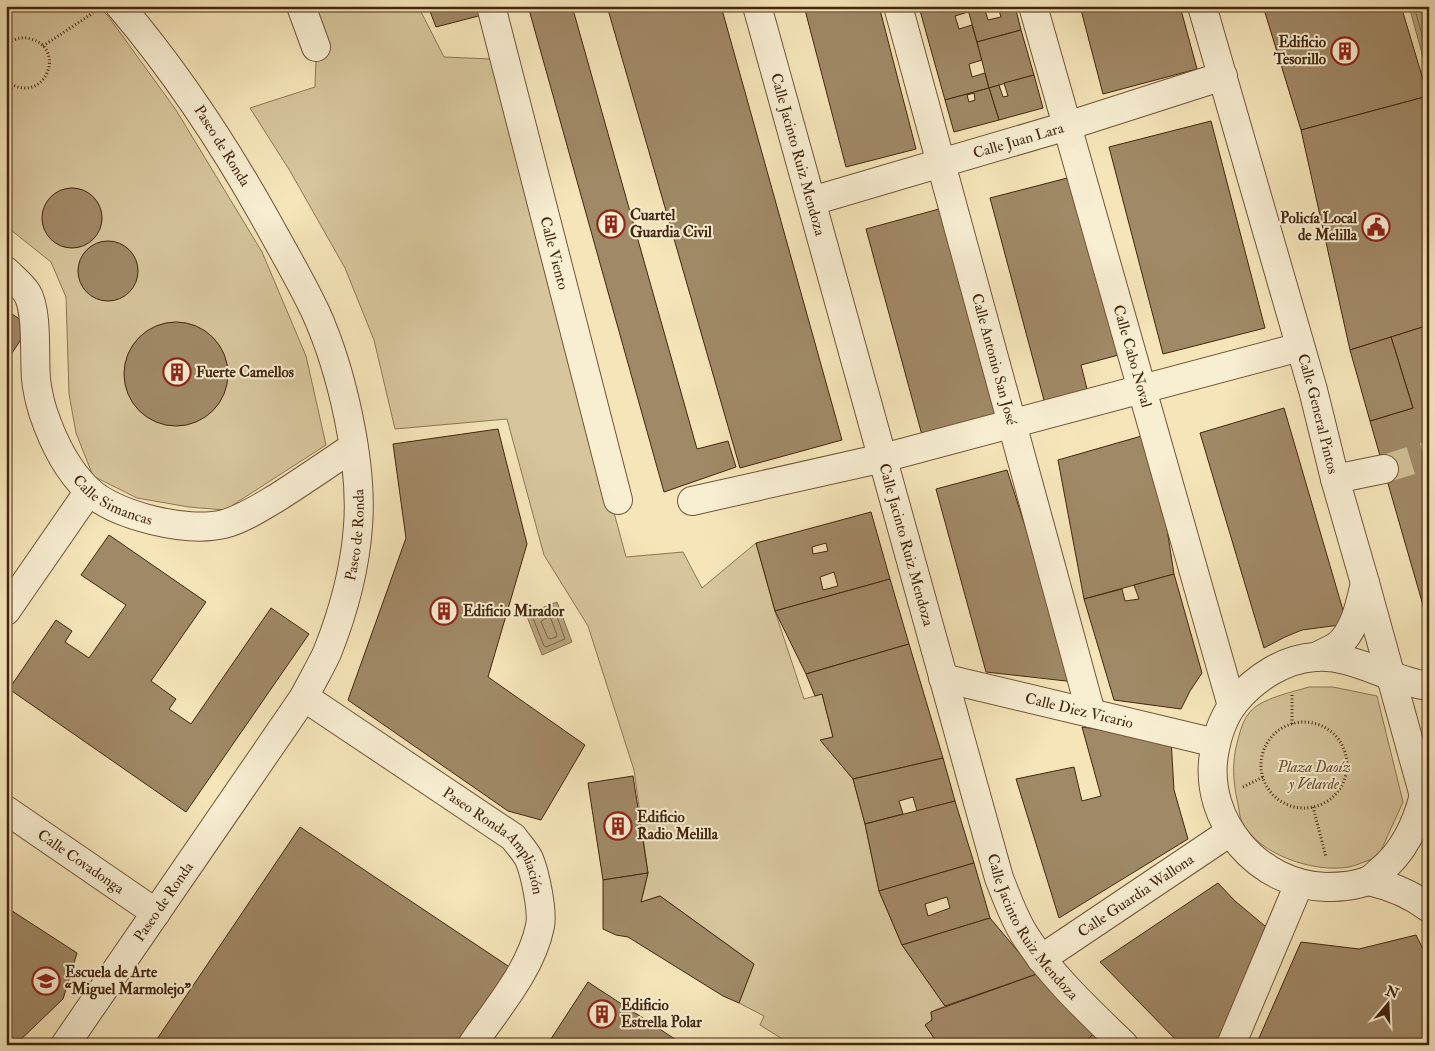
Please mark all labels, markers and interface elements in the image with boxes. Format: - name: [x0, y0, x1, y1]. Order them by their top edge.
- place label: Edificio Tesorillo: [1273, 33, 1327, 69]
- building icon: Edificio Tesorillo: [1330, 36, 1360, 66]
- street label: Calle Jacinto Ruiz Mendoza: [767, 71, 830, 239]
- street label: Paseo de Ronda: [190, 102, 255, 191]
- street label: Calle Juan Lara: [971, 118, 1067, 163]
- place label: Cuartel Guardia Civil: [630, 206, 712, 242]
- building icon: Cuartel Guardia Civil: [596, 209, 626, 239]
- place label: Policía Local de Melilla: [1280, 209, 1358, 245]
- public building icon: Policía Local de Melilla: [1361, 212, 1391, 242]
- street label: Calle Viento: [536, 214, 573, 292]
- street label: Calle Antonio San José: [967, 291, 1022, 428]
- street label: Calle Cabo Noval: [1109, 303, 1156, 410]
- street label: Calle General Pintos: [1293, 351, 1343, 476]
- building icon: Fuerte Camellos: [162, 357, 192, 387]
- place label: Fuerte Camellos: [196, 363, 294, 382]
- street label: Calle Jacinto Ruiz Mendoza: [875, 461, 938, 629]
- street label: Calle Simancas: [69, 471, 154, 529]
- street label: Paseo de Ronda: [341, 488, 368, 583]
- building icon: Edificio Mirador: [429, 596, 459, 626]
- place label: Edificio Mirador: [463, 602, 565, 621]
- street label: Calle Diez Vicario: [1023, 688, 1135, 732]
- park label: Plaza Daoíz y Velarde: [1277, 758, 1351, 794]
- street label: Paseo Ronda Ampliación: [439, 783, 548, 896]
- place label: Edificio Radio Melilla: [637, 808, 719, 844]
- building icon: Edificio Radio Melilla: [603, 811, 633, 841]
- street label: Calle Covadonga: [34, 825, 129, 898]
- street label: Calle Guardia Wallona: [1074, 849, 1198, 941]
- street label: Calle Jacinto Ruiz Mendoza: [983, 851, 1083, 1004]
- street label: Paseo de Ronda: [130, 857, 198, 945]
- place label: Escuela de Arte “Miguel Marmolejo”: [65, 963, 191, 1000]
- school or university icon: Escuela de Arte “Miguel Marmolejo”: [31, 966, 61, 996]
- north arrow: [1362, 978, 1412, 1028]
- text: N: [1382, 982, 1401, 1002]
- place label: Edificio Estrella Polar: [621, 996, 702, 1032]
- building icon: Edificio Estrella Polar: [587, 999, 617, 1029]

